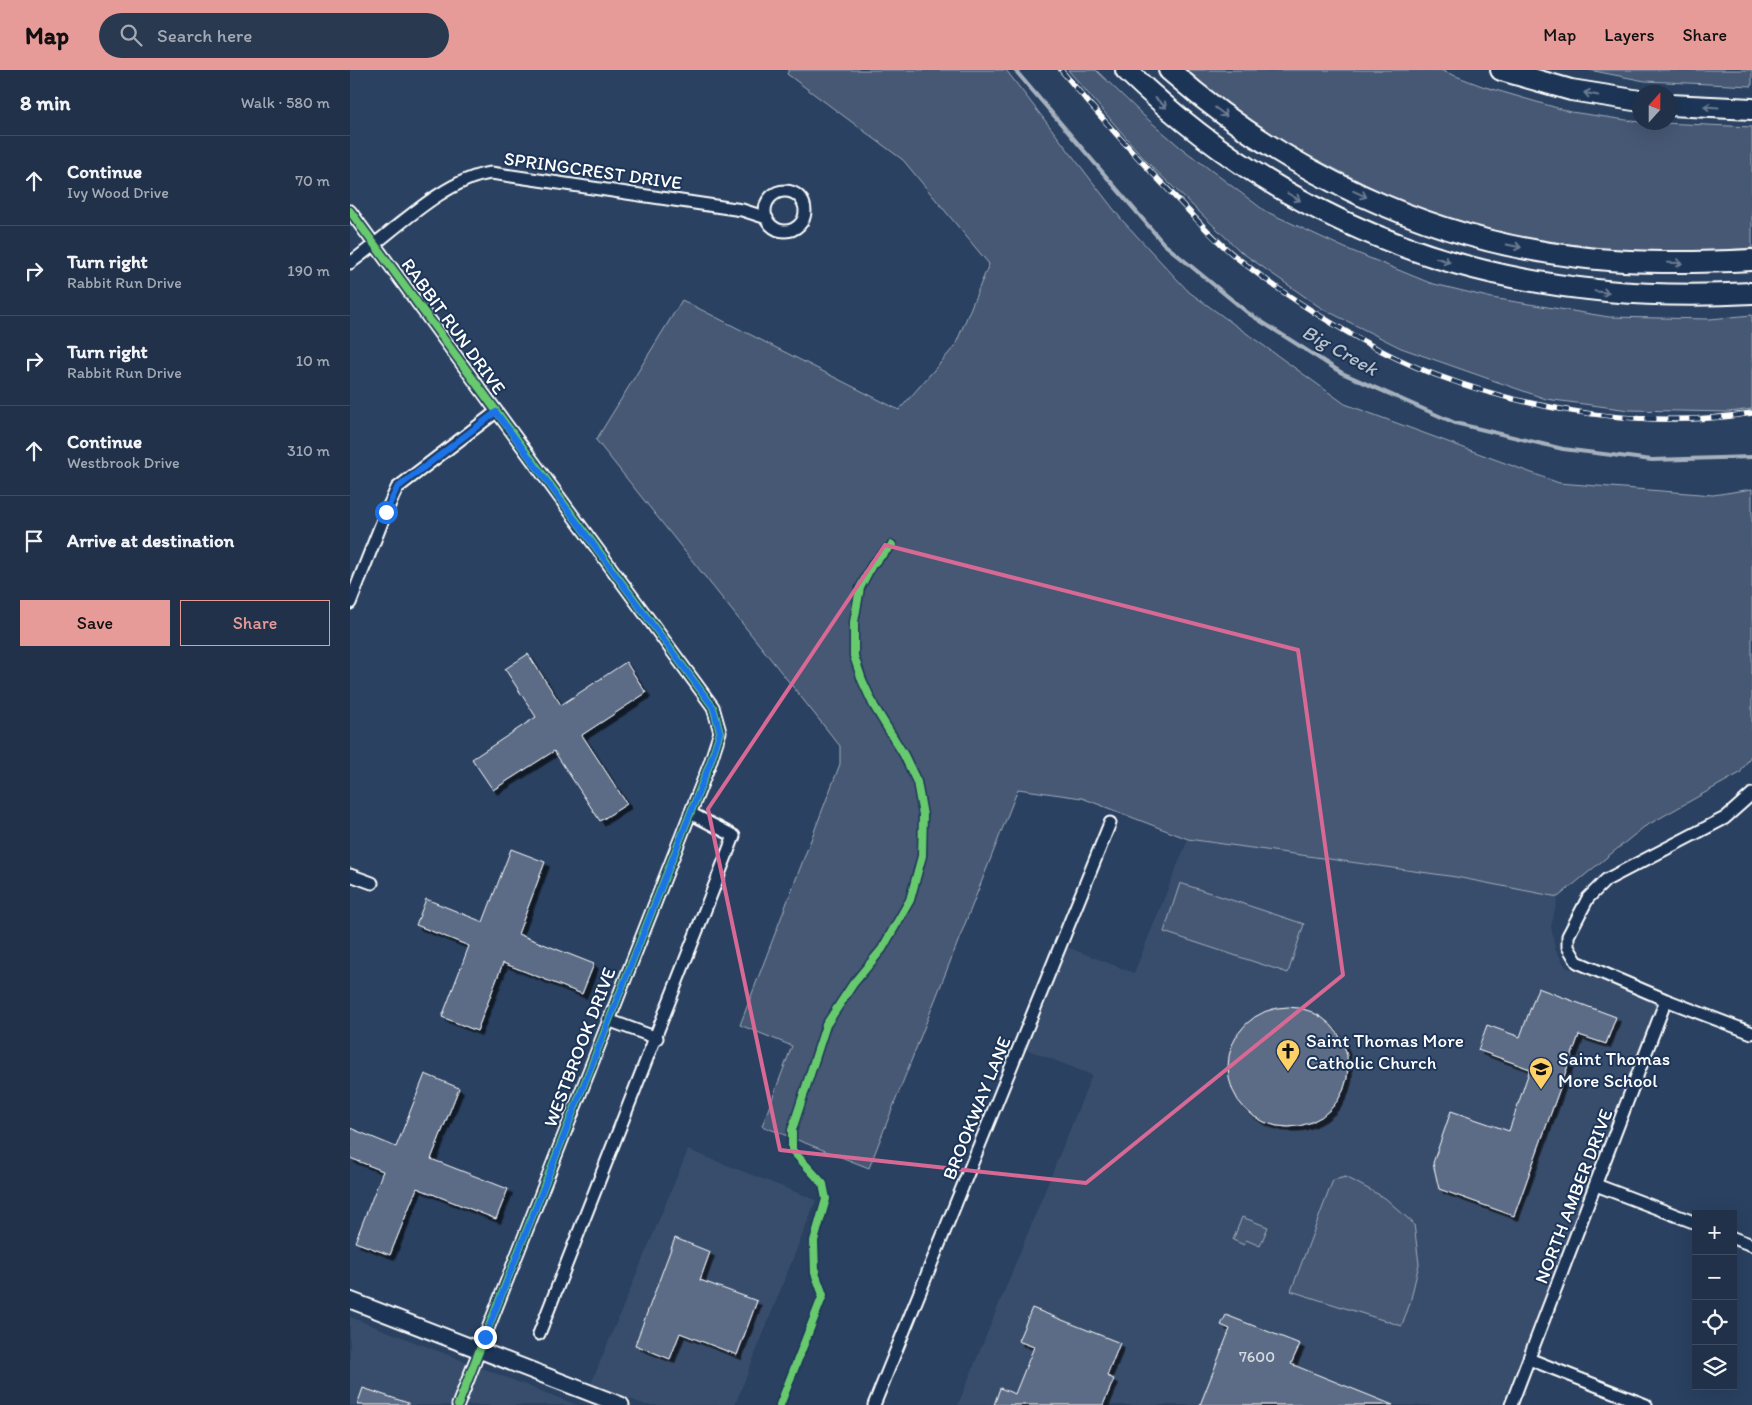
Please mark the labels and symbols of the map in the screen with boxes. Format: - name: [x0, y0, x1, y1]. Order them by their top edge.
- north arrow: [1632, 85, 1677, 130]
- one-way arrow: [1584, 88, 1600, 98]
- one-way arrow: [1155, 97, 1168, 109]
- one-way arrow: [1703, 103, 1719, 112]
- one-way arrow: [1214, 106, 1227, 117]
- street label: SPRINGCREST DRIVE: [503, 147, 683, 194]
- one-way arrow: [1352, 190, 1367, 199]
- one-way arrow: [1286, 192, 1301, 202]
- one-way arrow: [1505, 242, 1521, 251]
- street label: RABBIT RUN DRIVE: [396, 254, 511, 399]
- one-way arrow: [1435, 256, 1451, 265]
- one-way arrow: [1666, 258, 1683, 268]
- one-way arrow: [1594, 287, 1610, 297]
- water label: Big Creek: [1298, 319, 1383, 381]
- route start: [375, 501, 398, 524]
- street label: WESTBROOK DRIVE: [538, 964, 621, 1130]
- place label: Saint Thomas More Catholic Church: [1306, 1029, 1464, 1074]
- street label: BROOKWAY LANE: [937, 1033, 1016, 1183]
- church icon: Saint Thomas More Catholic Church: [1275, 1038, 1301, 1072]
- place label: Saint Thomas More School: [1558, 1047, 1670, 1092]
- school or university icon: Saint Thomas More School: [1528, 1056, 1554, 1090]
- street label: NORTH AMBER DRIVE: [1530, 1105, 1618, 1287]
- route end: [474, 1326, 497, 1349]
- house number: 7600: [1239, 1347, 1275, 1366]

